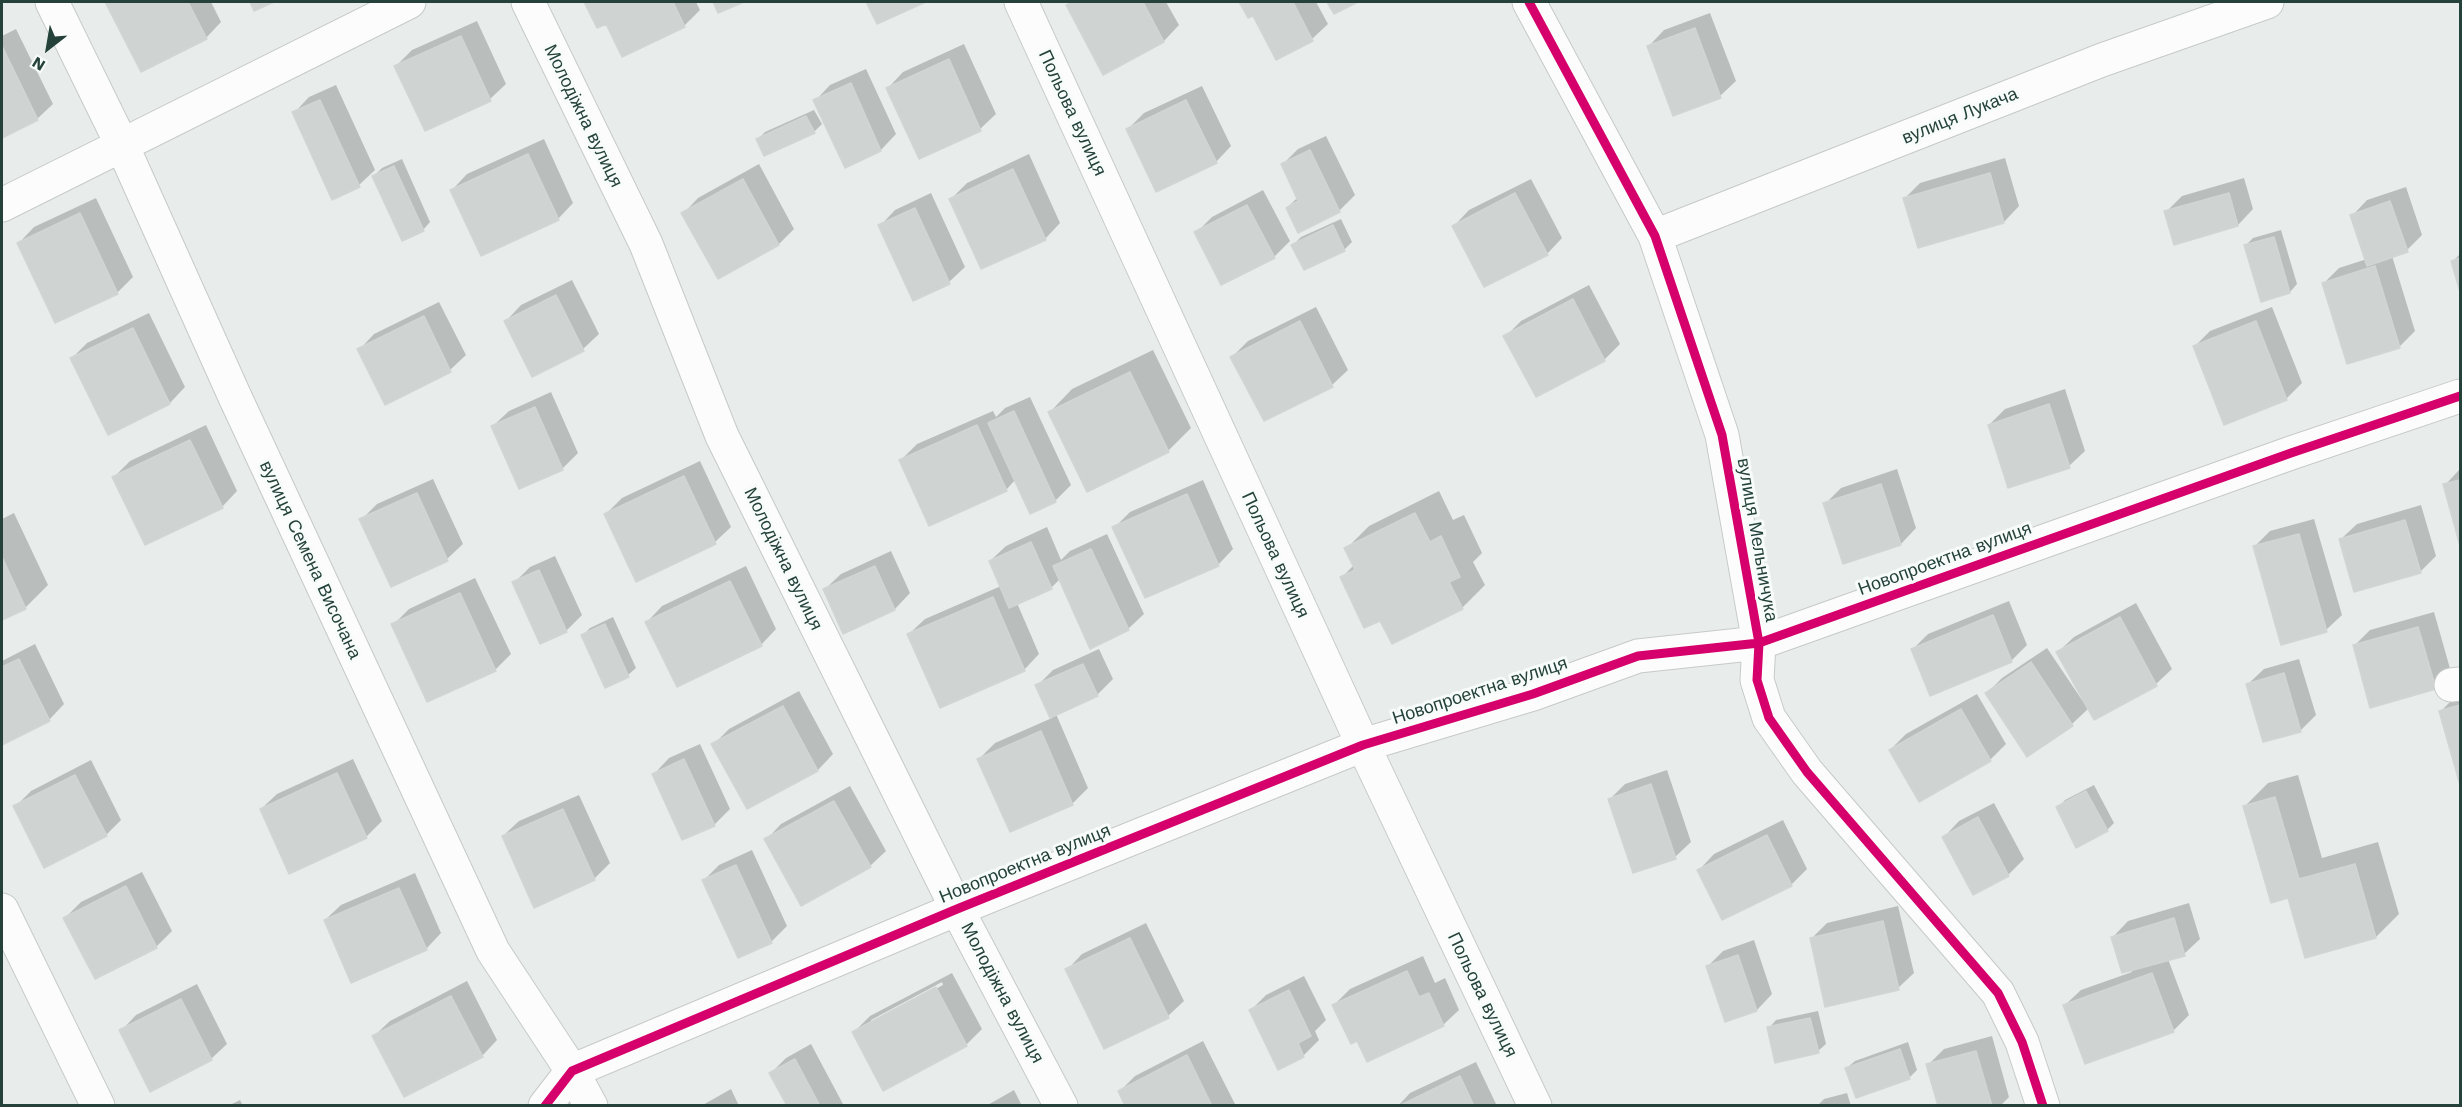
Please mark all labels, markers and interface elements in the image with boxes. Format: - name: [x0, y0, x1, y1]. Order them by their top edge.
- north arrow: [18, 18, 78, 78]
- street label: Молодіжна вулиця: [539, 41, 627, 191]
- street label: Польова вулиця: [1033, 47, 1111, 179]
- text: N: [29, 53, 48, 75]
- street label: вулиця Лукача: [1899, 83, 2021, 149]
- street label: вулиця Семена Височана: [255, 457, 365, 663]
- street label: вулиця Мельничука: [1732, 457, 1782, 623]
- street label: Молодіжна вулиця: [739, 484, 827, 634]
- street label: Польова вулиця: [1236, 489, 1314, 621]
- street label: Новопроектна вулиця: [1855, 518, 2035, 600]
- street label: Новопроектна вулиця: [1390, 652, 1570, 730]
- street label: Новопроектна вулиця: [936, 820, 1114, 908]
- street label: Молодіжна вулиця: [956, 919, 1048, 1067]
- street label: Польова вулиця: [1442, 929, 1522, 1061]

